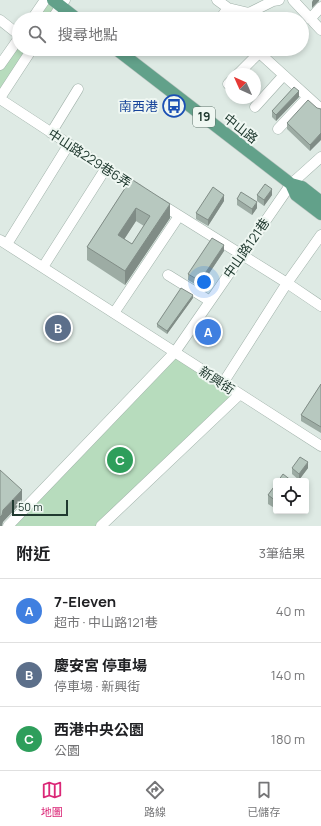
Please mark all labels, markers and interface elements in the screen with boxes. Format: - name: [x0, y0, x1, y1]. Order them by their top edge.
- search box: [12, 12, 309, 56]
- icon: search: [26, 23, 48, 45]
- text: 搜尋地點: [58, 24, 118, 45]
- north arrow: [225, 68, 261, 104]
- bus stop icon: 南西港: [161, 93, 187, 119]
- place label: 南西港: [119, 97, 158, 115]
- road number: 19: [193, 107, 215, 127]
- street label: 中山路: [220, 109, 262, 147]
- street label: 中山路229巷6弄: [45, 124, 135, 192]
- street label: 中山路121巷: [219, 214, 273, 282]
- your location: [194, 272, 214, 292]
- pin: B: [45, 313, 71, 343]
- pin: A: [195, 317, 221, 347]
- street label: 新興街: [196, 362, 238, 398]
- pin: C: [107, 445, 133, 475]
- map controls: [273, 478, 309, 514]
- button: locate: [273, 478, 309, 514]
- scale bar: [12, 498, 68, 517]
- text: 50 m: [18, 499, 43, 514]
- text: 附近: [16, 542, 50, 565]
- text: 3筆結果: [259, 544, 305, 562]
- text: 7-Eleven: [54, 591, 116, 612]
- text: A: [25, 602, 33, 620]
- text: 40 m: [276, 602, 305, 620]
- text: 超市 · 中山路121巷: [54, 613, 158, 631]
- text: 慶安宮 停車場: [54, 655, 147, 676]
- text: B: [25, 666, 33, 684]
- text: 140 m: [271, 666, 305, 684]
- text: 停車場 · 新興街: [54, 677, 140, 695]
- text: 西港中央公園: [54, 719, 144, 740]
- text: C: [24, 730, 34, 748]
- text: 180 m: [271, 730, 305, 748]
- text: 公園: [54, 741, 80, 759]
- tab: 地圖: [41, 779, 63, 819]
- tab: 路線: [144, 779, 166, 819]
- tab: 已儲存: [247, 779, 280, 819]

